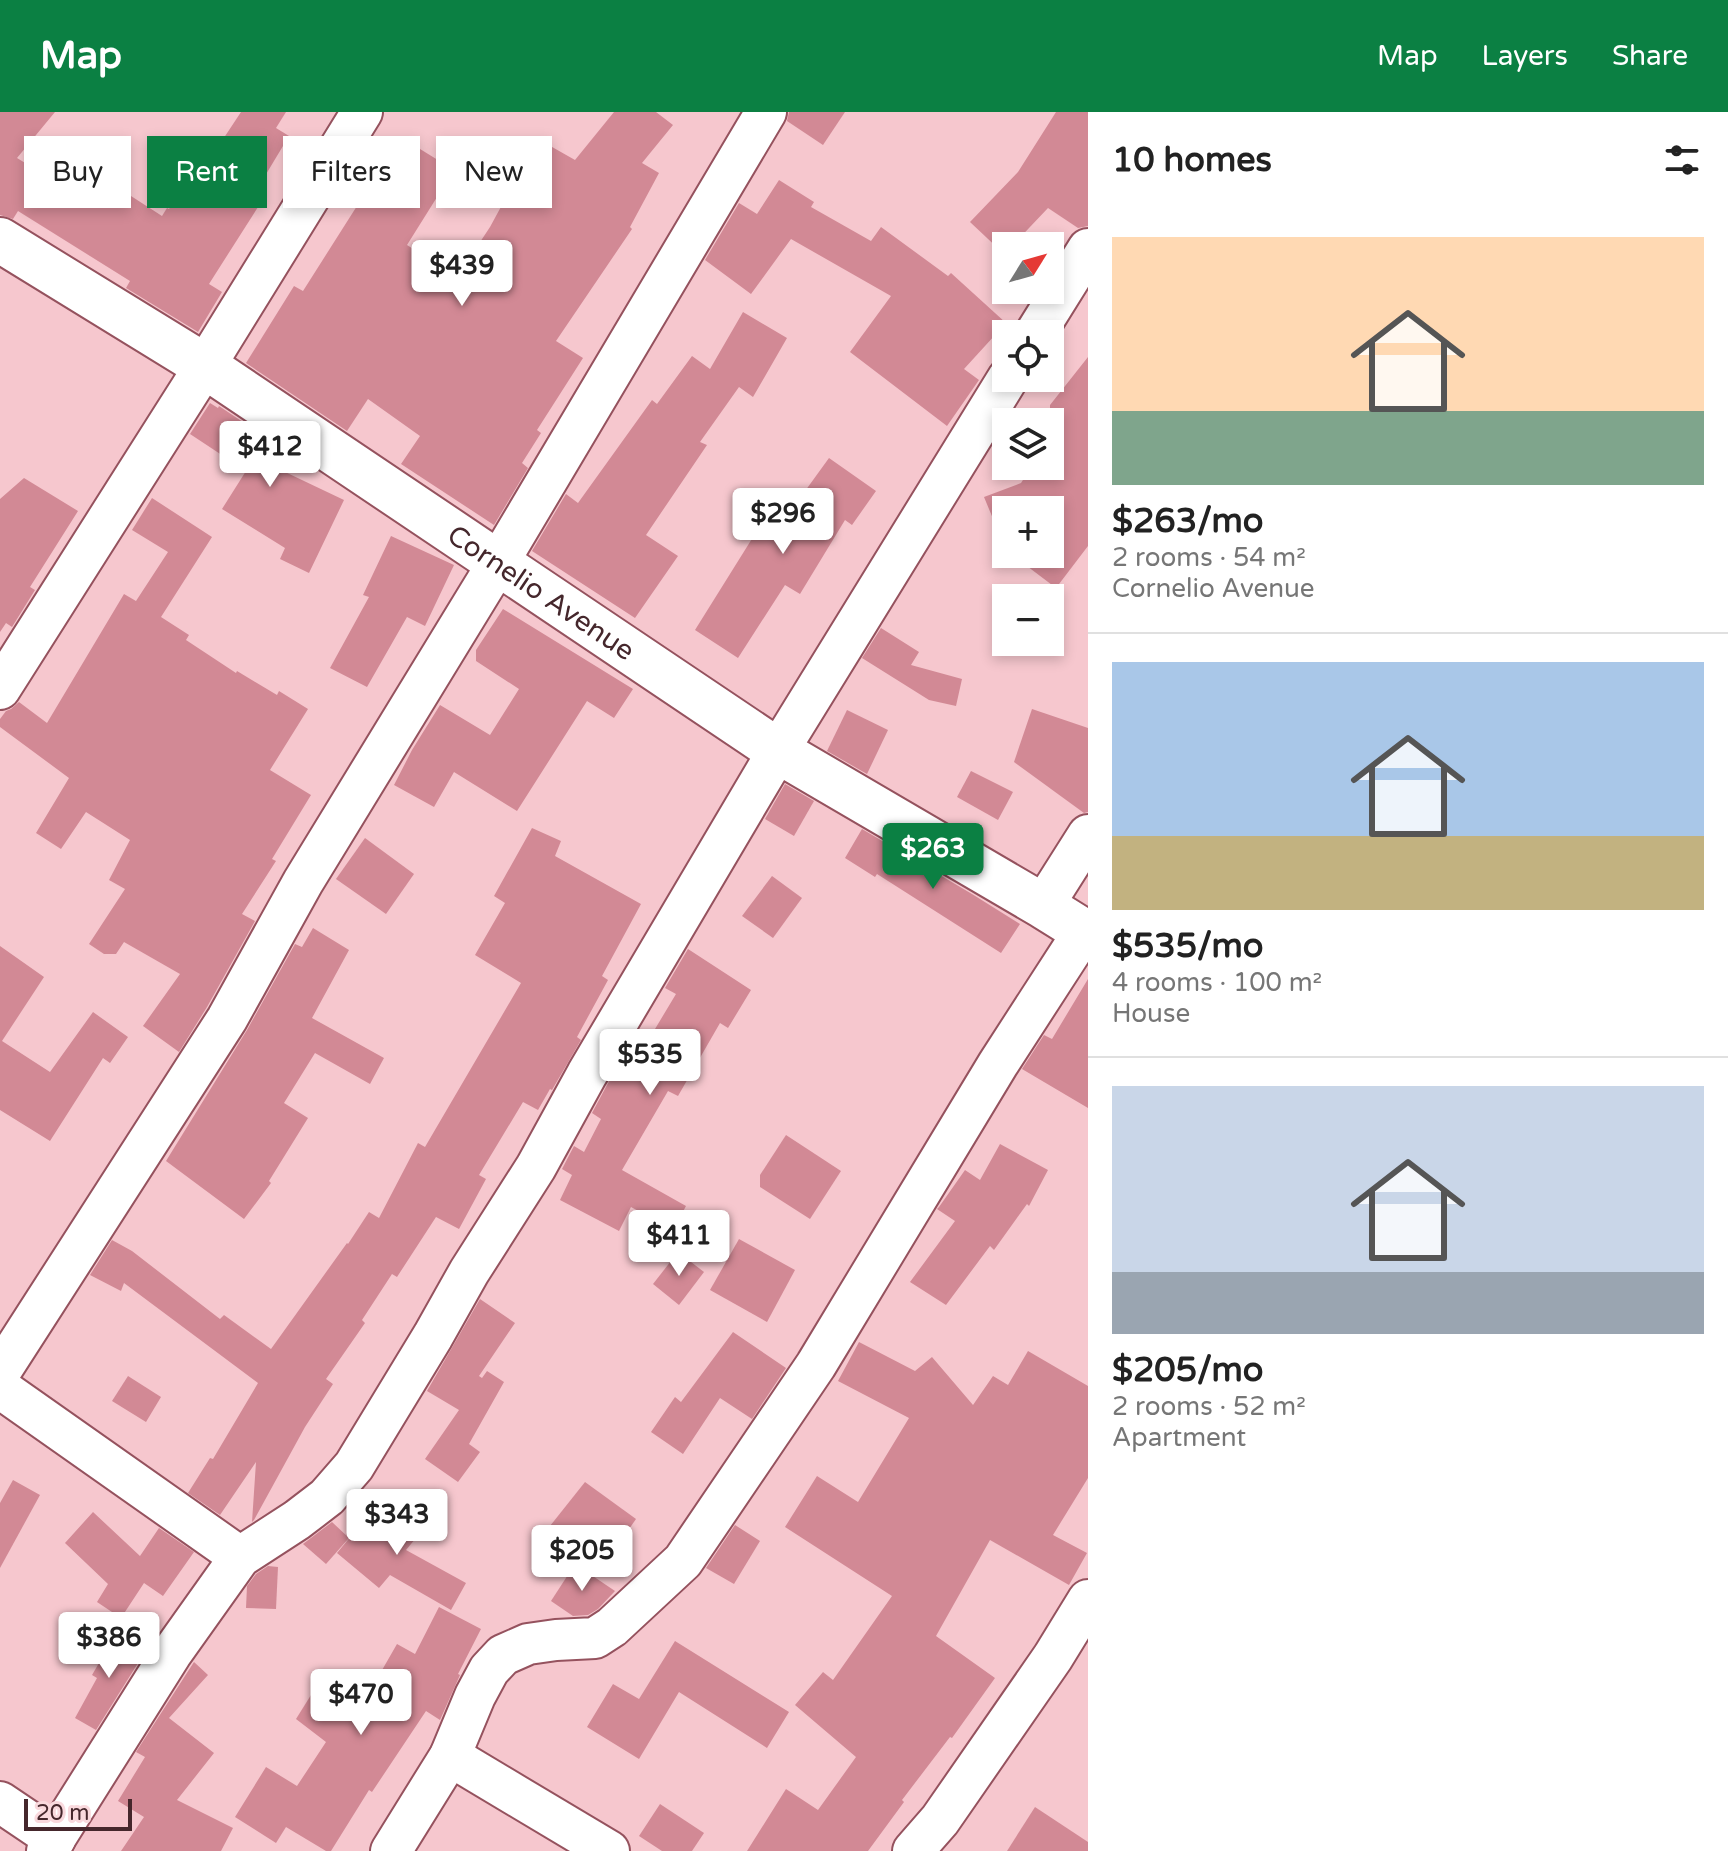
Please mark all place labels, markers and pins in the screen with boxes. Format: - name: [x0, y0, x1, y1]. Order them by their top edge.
- pin: $439: [415, 240, 509, 308]
- pin: $412: [223, 421, 317, 489]
- pin: $296: [736, 488, 830, 556]
- pin: $263: [886, 823, 980, 891]
- pin: $535: [603, 1029, 697, 1097]
- pin: $411: [632, 1210, 726, 1278]
- pin: $343: [350, 1489, 444, 1557]
- pin: $205: [535, 1525, 629, 1593]
- pin: $386: [62, 1612, 156, 1680]
- pin: $470: [314, 1669, 408, 1737]

